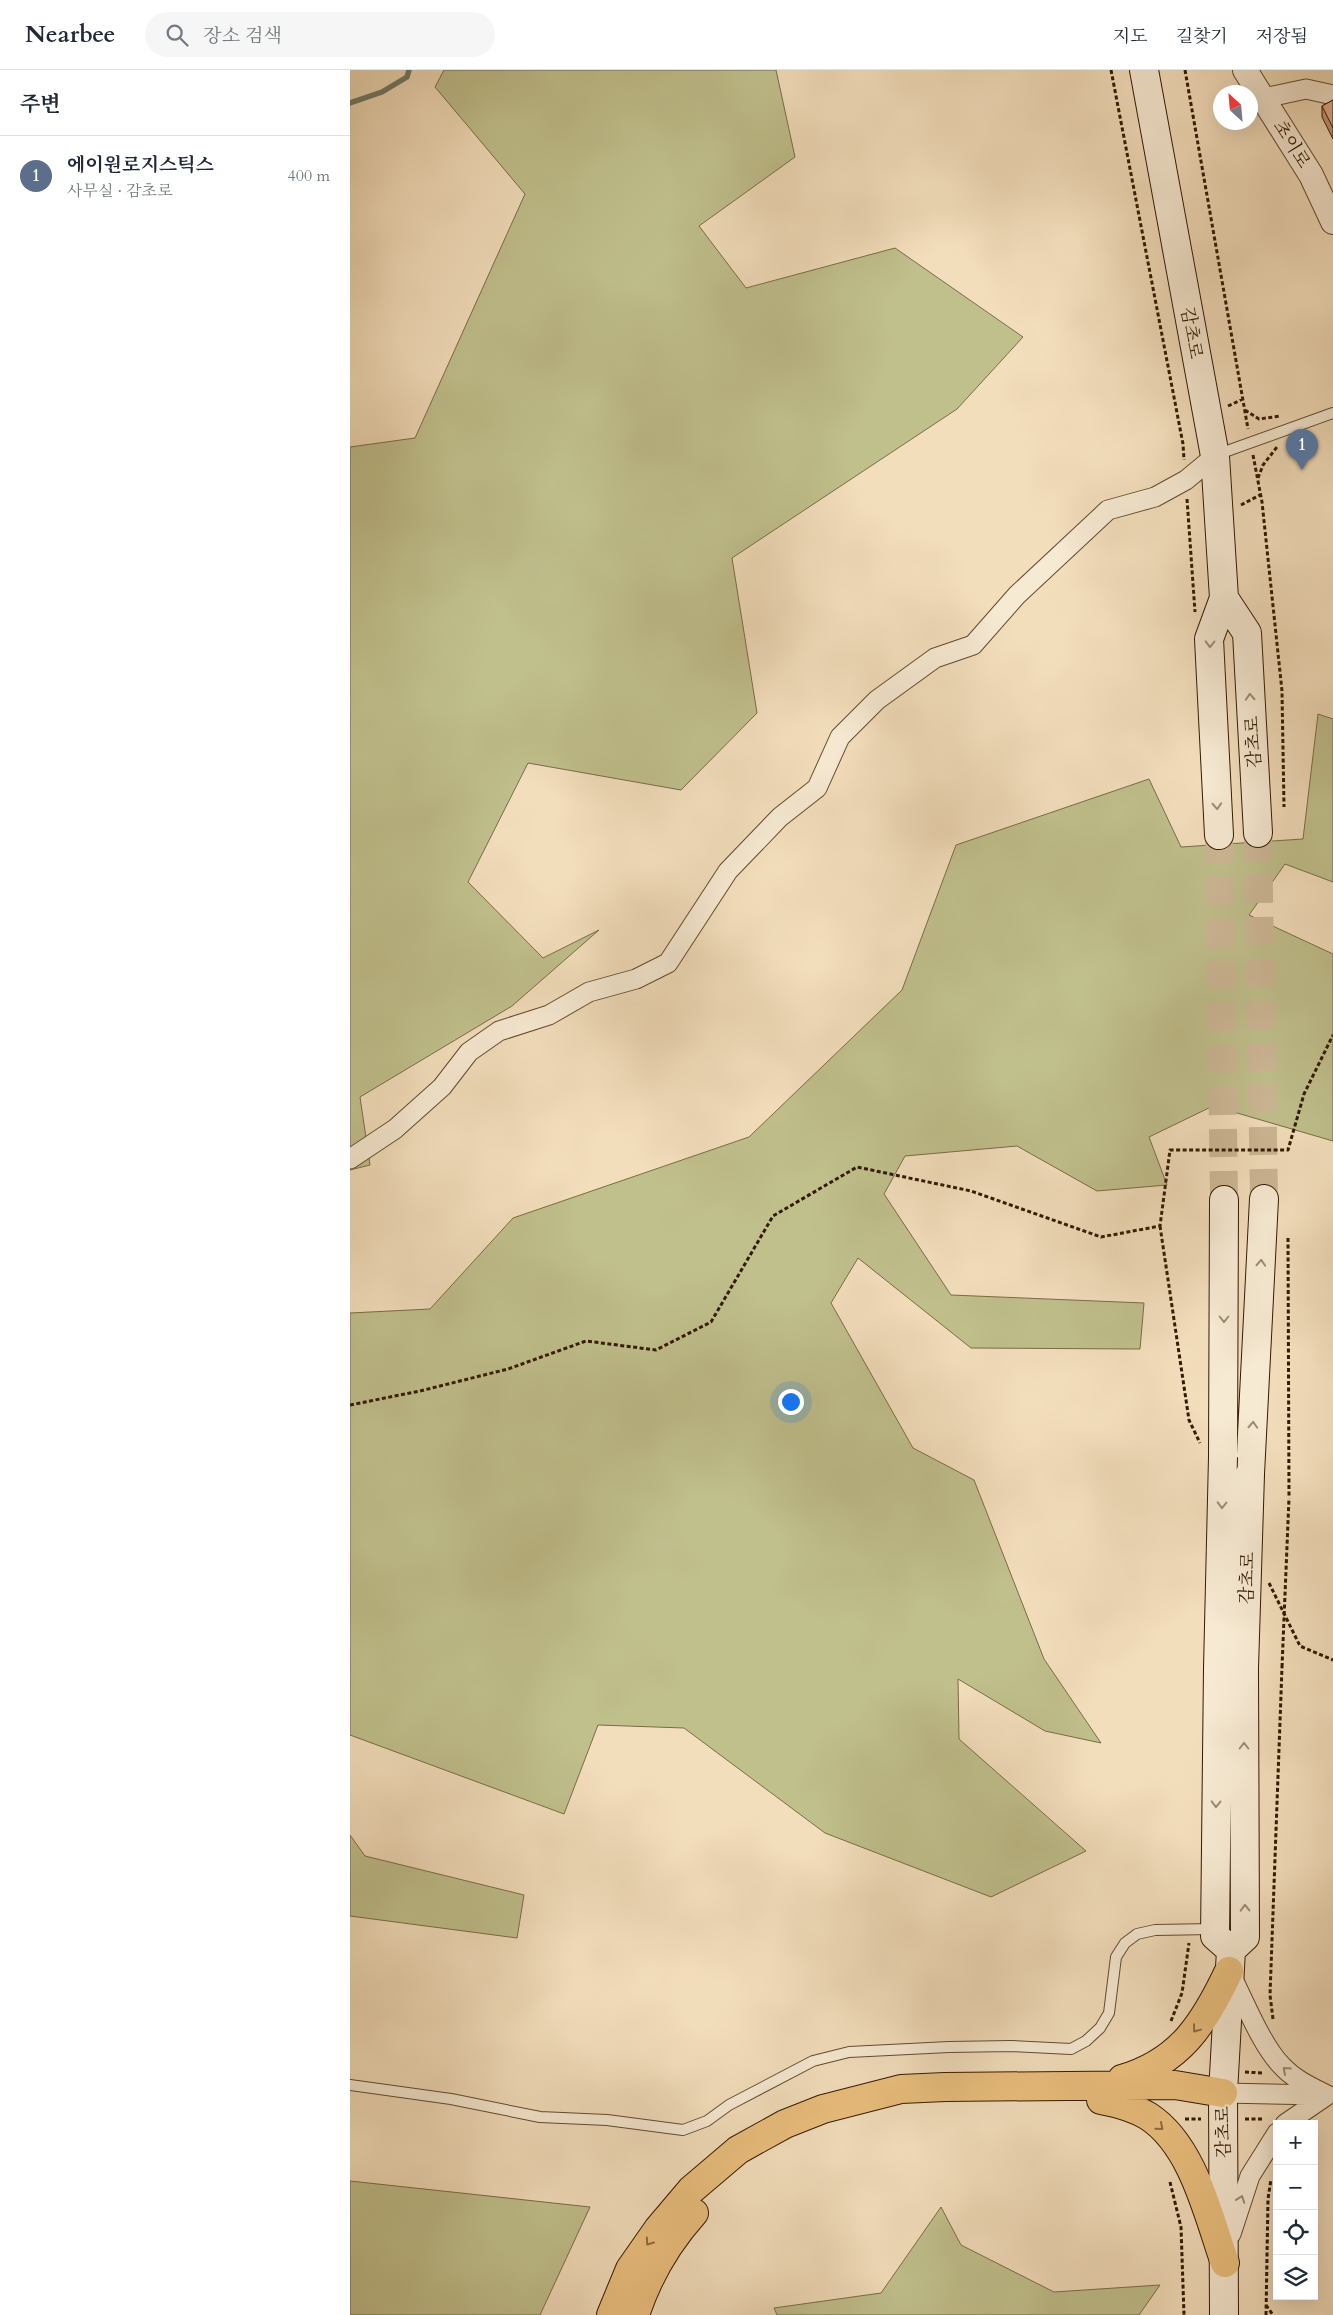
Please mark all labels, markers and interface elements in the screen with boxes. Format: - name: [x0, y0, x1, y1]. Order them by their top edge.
- search box: [145, 12, 495, 57]
- text: Nearbee: [25, 18, 115, 51]
- icon: search: [163, 21, 191, 49]
- text: 장소 검색: [203, 23, 282, 49]
- text: 지도: [1113, 24, 1148, 49]
- text: 길찾기: [1176, 24, 1228, 49]
- text: 저장됨: [1256, 24, 1308, 49]
- north arrow: [1213, 85, 1258, 130]
- text: 주변: [20, 90, 61, 119]
- street label: 초이로: [1267, 116, 1316, 173]
- text: 에이원로지스틱스: [67, 152, 214, 178]
- text: 1: [32, 165, 40, 187]
- text: 400 m: [288, 165, 330, 187]
- text: 사무실 · 감초로: [67, 180, 172, 202]
- street label: 감초로: [1175, 305, 1208, 361]
- pin: 1: [1286, 429, 1318, 470]
- one-way arrow: [1204, 641, 1215, 649]
- one-way arrow: [1245, 693, 1256, 701]
- street label: 감초로: [1240, 715, 1267, 769]
- one-way arrow: [1212, 803, 1223, 811]
- one-way arrow: [1255, 1259, 1266, 1267]
- one-way arrow: [1219, 1316, 1229, 1323]
- your location: [778, 1389, 804, 1415]
- one-way arrow: [1247, 1421, 1258, 1429]
- one-way arrow: [1217, 1502, 1227, 1510]
- street label: 감초로: [1234, 1552, 1261, 1605]
- one-way arrow: [1239, 1741, 1249, 1749]
- one-way arrow: [1211, 1801, 1221, 1809]
- one-way arrow: [1240, 1904, 1250, 1912]
- one-way arrow: [1193, 2023, 1202, 2033]
- one-way arrow: [1282, 2067, 1291, 2076]
- street label: 감초로: [1211, 2106, 1236, 2158]
- map controls: [1273, 2120, 1318, 2300]
- button: +: [1273, 2120, 1318, 2165]
- one-way arrow: [1155, 2121, 1164, 2130]
- button: −: [1273, 2165, 1318, 2210]
- one-way arrow: [1235, 2195, 1245, 2203]
- button: locate: [1273, 2210, 1318, 2255]
- one-way arrow: [646, 2236, 655, 2246]
- button: layers: [1273, 2255, 1318, 2300]

